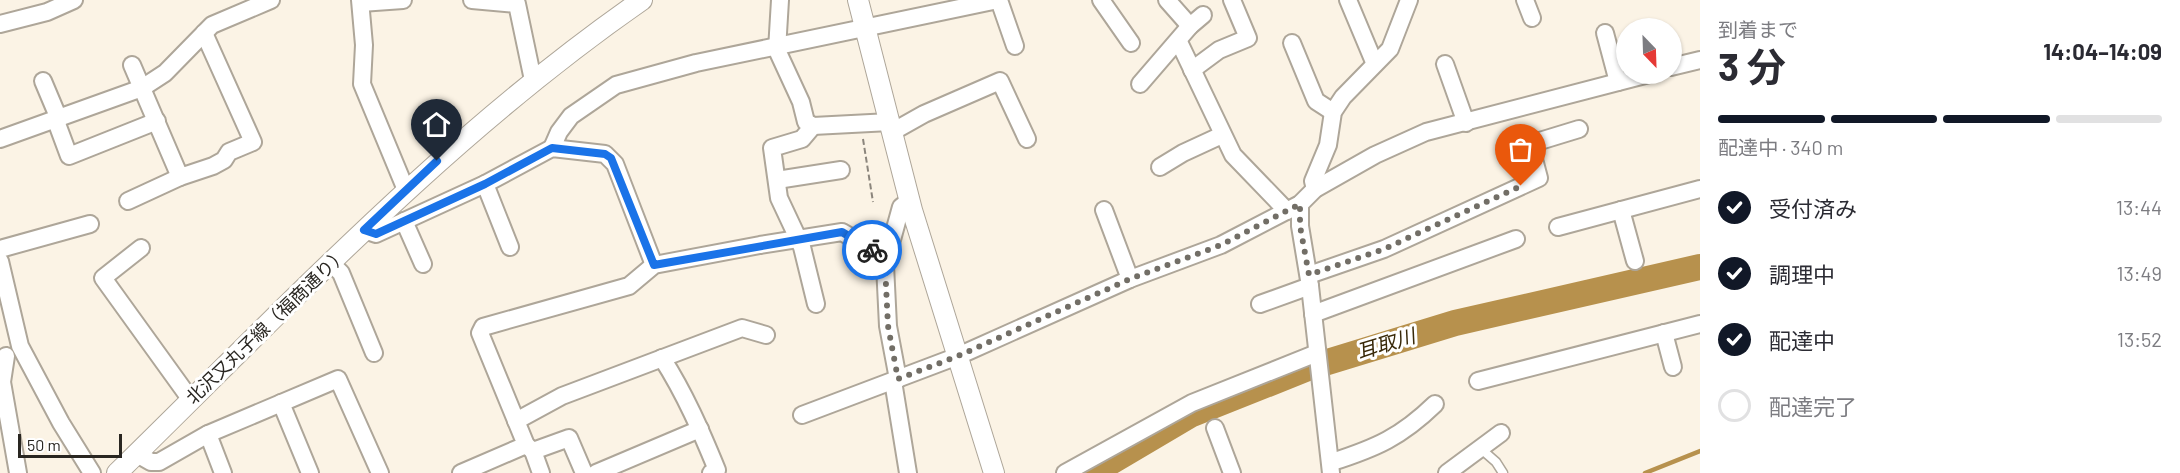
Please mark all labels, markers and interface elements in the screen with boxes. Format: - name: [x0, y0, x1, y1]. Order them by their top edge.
- text: 到着まで: [1718, 17, 1798, 41]
- north arrow: [1616, 18, 1682, 84]
- map controls: [1616, 18, 1682, 84]
- text: 14:04–14:09: [2043, 38, 2162, 64]
- text: 3 分: [1718, 42, 1786, 89]
- pin: [411, 99, 462, 161]
- icon: home: [420, 108, 453, 141]
- pin: [1495, 124, 1546, 186]
- icon: bag: [1504, 133, 1537, 166]
- text: 配達中 · 340 m: [1718, 135, 1843, 159]
- icon: check: [1718, 191, 1751, 224]
- text: 受付済み: [1769, 195, 1857, 221]
- text: 13:44: [2116, 195, 2162, 219]
- courier: [842, 220, 902, 280]
- icon: bike: [856, 234, 889, 267]
- street label: 北沢又丸子線（福商通り）: [181, 242, 352, 408]
- icon: check: [1718, 257, 1751, 290]
- text: 調理中: [1769, 261, 1835, 287]
- text: 13:49: [2116, 261, 2162, 285]
- water label: 耳取川: [1354, 322, 1420, 363]
- icon: check: [1718, 323, 1751, 356]
- text: 配達中: [1769, 327, 1835, 353]
- text: 13:52: [2117, 327, 2162, 351]
- text: 配達完了: [1769, 393, 1857, 419]
- scale bar: [18, 431, 122, 458]
- text: 50 m: [27, 435, 61, 454]

